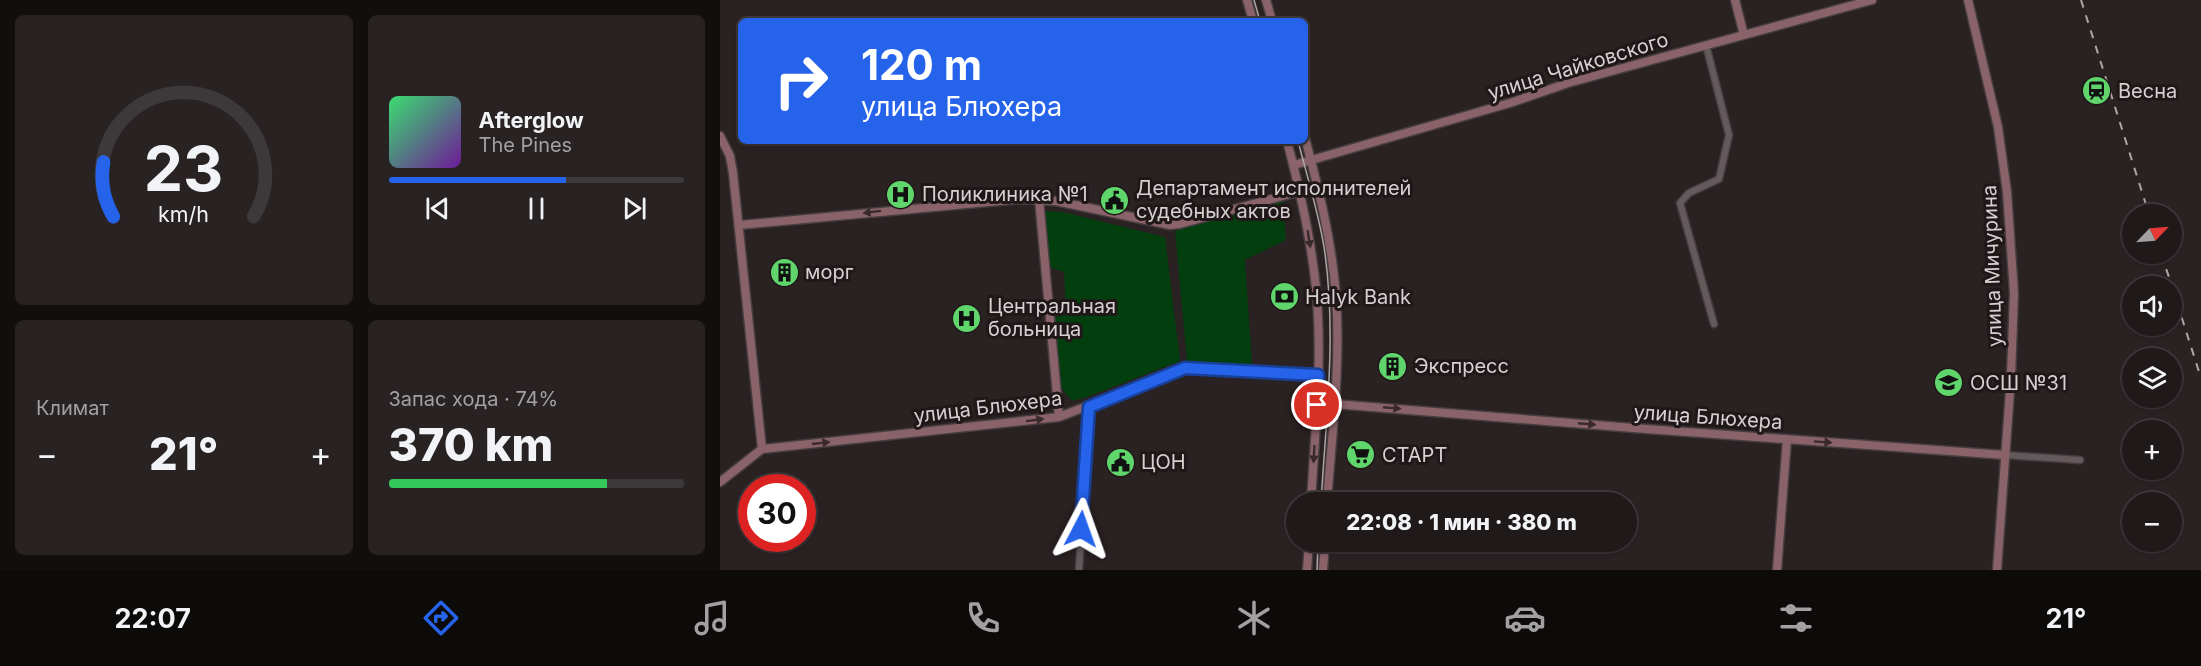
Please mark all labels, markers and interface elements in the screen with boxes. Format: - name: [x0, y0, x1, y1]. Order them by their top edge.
- street label: улица Чайковского: [1485, 27, 1671, 105]
- text: 120 m: [861, 39, 982, 90]
- icon: right: [762, 42, 840, 120]
- station icon: Весна: [2081, 75, 2113, 107]
- place label: Весна: [2118, 79, 2177, 103]
- text: улица Блюхера: [861, 90, 1062, 123]
- text: Afterglow: [479, 107, 584, 133]
- text: 23: [144, 131, 224, 206]
- text: The Pines: [479, 133, 572, 157]
- place label: Департамент исполнителей судебных актов: [1136, 176, 1411, 223]
- hospital icon: Поликлиника №1: [885, 178, 917, 210]
- place label: Поликлиника №1: [922, 182, 1088, 206]
- public building icon: Департамент исполнителей судебных актов: [1099, 184, 1131, 216]
- street label: улица Мичурина: [1977, 185, 2007, 347]
- icon: previous: [421, 192, 454, 225]
- icon: pause: [520, 192, 553, 225]
- icon: next: [618, 192, 651, 225]
- text: km/h: [158, 202, 209, 228]
- north arrow: [2122, 204, 2182, 264]
- map controls: [2122, 204, 2182, 552]
- one-way arrow: [862, 208, 881, 217]
- one-way arrow: [1305, 229, 1314, 248]
- building icon: морг: [768, 256, 800, 288]
- place label: морг: [805, 260, 854, 284]
- button: sound: [2122, 276, 2182, 336]
- bank icon: Halyk Bank: [1268, 281, 1300, 313]
- place label: Halyk Bank: [1305, 285, 1411, 309]
- place label: Центральная больница: [988, 294, 1116, 341]
- hospital icon: Центральная больница: [951, 302, 983, 334]
- button: layers: [2122, 348, 2182, 408]
- building icon: Экспресс: [1377, 350, 1409, 382]
- place label: Экспресс: [1414, 354, 1509, 378]
- school or university icon: ОСШ №31: [1933, 367, 1965, 399]
- place label: ОСШ №31: [1970, 371, 2067, 395]
- pin: [1291, 379, 1342, 430]
- street label: улица Блюхера: [913, 386, 1063, 428]
- text: Запас хода · 74%: [389, 387, 558, 411]
- icon: arrive: [1300, 388, 1333, 421]
- text: Климат: [36, 396, 109, 420]
- street label: улица Блюхера: [1633, 400, 1783, 434]
- one-way arrow: [1383, 403, 1402, 413]
- one-way arrow: [1026, 415, 1045, 425]
- text: 370 km: [389, 417, 553, 472]
- one-way arrow: [1577, 419, 1596, 429]
- button: +: [2122, 420, 2182, 480]
- text: 21°: [149, 426, 218, 481]
- text: −: [36, 434, 58, 474]
- text: +: [310, 434, 332, 474]
- one-way arrow: [1814, 437, 1833, 446]
- one-way arrow: [811, 438, 830, 448]
- supermarket icon: СТАРТ: [1345, 439, 1377, 471]
- place label: СТАРТ: [1382, 443, 1447, 467]
- one-way arrow: [1310, 445, 1319, 464]
- public building icon: ЦОН: [1104, 446, 1136, 478]
- place label: ЦОН: [1141, 450, 1186, 474]
- speed limit sign: 30: [738, 474, 816, 552]
- button: −: [2122, 492, 2182, 552]
- position arrow: [1049, 497, 1113, 561]
- text: 22:08 · 1 мин · 380 m: [1346, 509, 1577, 535]
- icon: directions: [420, 597, 462, 639]
- icon: music: [691, 597, 733, 639]
- icon: phone: [962, 597, 1004, 639]
- icon: climate: [1233, 597, 1275, 639]
- icon: car: [1504, 597, 1546, 639]
- icon: filters: [1775, 597, 1817, 639]
- text: 22:07: [114, 602, 191, 635]
- text: 21°: [2045, 602, 2087, 635]

